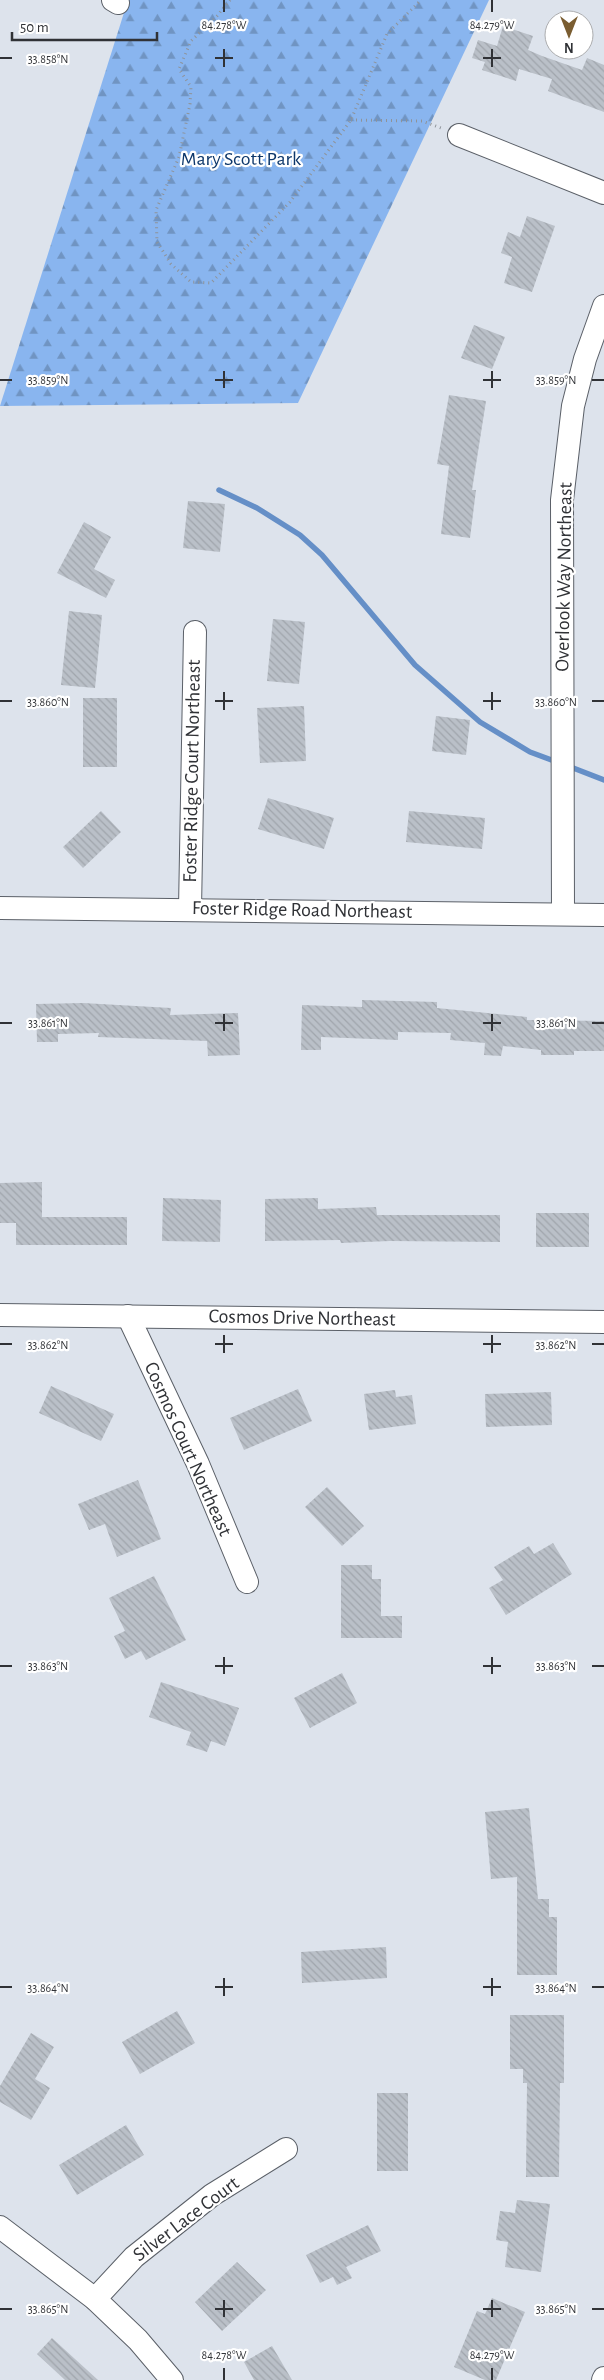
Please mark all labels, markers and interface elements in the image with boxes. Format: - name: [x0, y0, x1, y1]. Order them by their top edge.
- scale bar: [12, 10, 158, 42]
- north arrow: [544, 10, 594, 60]
- text: 84.278°W: [202, 19, 247, 31]
- text: 84.279°W: [470, 19, 515, 31]
- text: 50 m: [20, 20, 49, 35]
- text: N: [564, 40, 574, 54]
- text: 33.858°N: [28, 53, 68, 65]
- park label: Mary Scott Park: [181, 149, 301, 169]
- text: 33.859°N: [28, 374, 68, 386]
- text: 33.859°N: [536, 374, 576, 386]
- street label: Overlook Way Northeast: [552, 481, 576, 672]
- street label: Foster Ridge Court Northeast: [180, 659, 204, 883]
- text: 33.860°N: [27, 696, 69, 708]
- text: 33.860°N: [535, 696, 577, 708]
- street label: Foster Ridge Road Northeast: [192, 898, 413, 922]
- text: 33.861°N: [28, 1017, 68, 1029]
- text: 33.861°N: [536, 1017, 576, 1029]
- street label: Cosmos Drive Northeast: [208, 1306, 396, 1330]
- text: 33.862°N: [27, 1339, 69, 1351]
- text: 33.862°N: [535, 1339, 577, 1351]
- street label: Cosmos Court Northeast: [141, 1359, 236, 1540]
- text: 33.863°N: [28, 1660, 68, 1672]
- text: 33.863°N: [536, 1660, 576, 1672]
- text: 33.864°N: [27, 1982, 69, 1994]
- text: 33.864°N: [535, 1982, 577, 1994]
- street label: Silver Lace Court: [129, 2172, 243, 2265]
- text: 33.865°N: [28, 2303, 68, 2315]
- text: 33.865°N: [536, 2303, 576, 2315]
- text: 84.278°W: [202, 2349, 247, 2361]
- text: 84.279°W: [470, 2349, 515, 2361]

